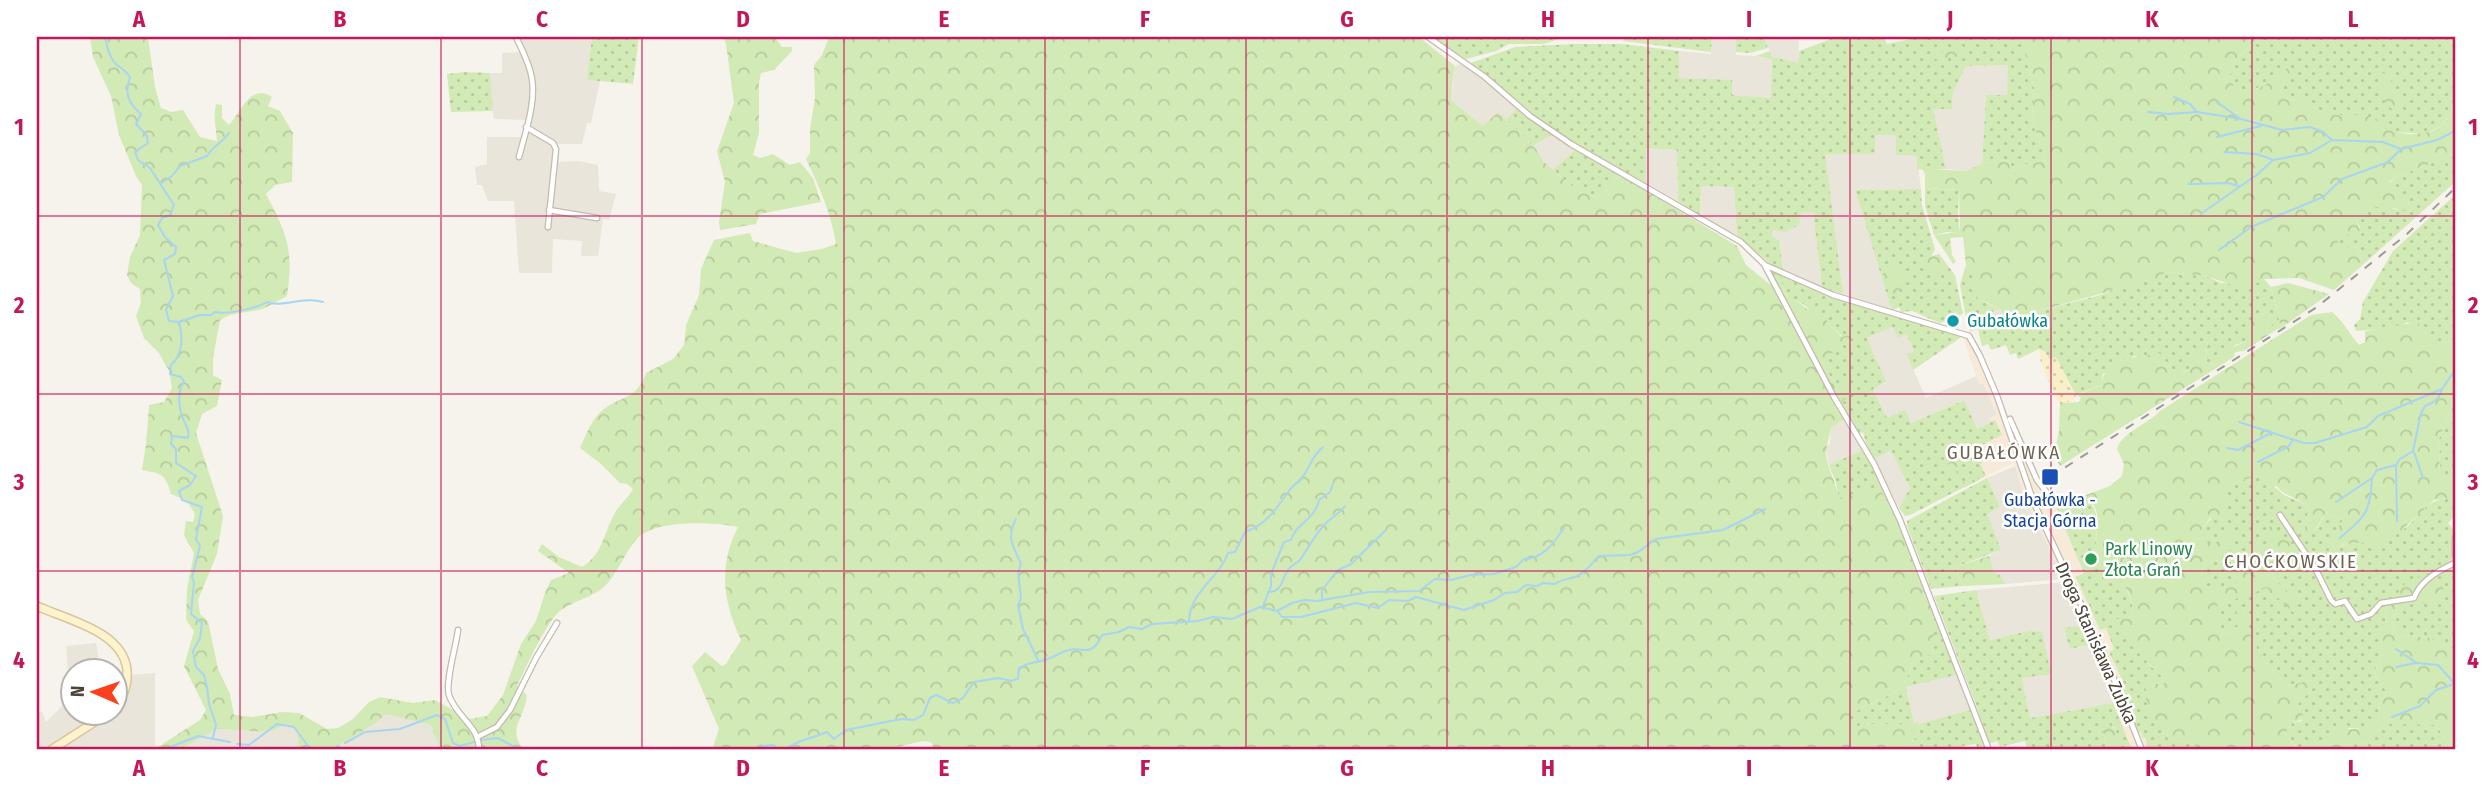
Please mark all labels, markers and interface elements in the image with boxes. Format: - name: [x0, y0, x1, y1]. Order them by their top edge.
- text: A: [132, 5, 146, 33]
- text: B: [334, 5, 347, 33]
- text: C: [536, 5, 548, 33]
- text: D: [736, 5, 750, 33]
- text: E: [939, 5, 950, 33]
- text: F: [1140, 5, 1150, 33]
- text: G: [1340, 5, 1354, 33]
- text: H: [1541, 5, 1555, 33]
- text: I: [1746, 5, 1752, 33]
- text: J: [1946, 5, 1953, 33]
- text: K: [2145, 5, 2159, 33]
- text: L: [2348, 5, 2359, 33]
- text: 1: [14, 113, 24, 141]
- text: 1: [2468, 113, 2478, 141]
- text: 2: [13, 291, 25, 319]
- text: 2: [2467, 291, 2479, 319]
- place label: Gubałówka: [1967, 310, 2048, 332]
- marker: Gubałówka: [1945, 313, 1961, 329]
- district label: GUBAŁÓWKA: [1947, 441, 2061, 464]
- marker: Gubałówka - Stacja Górna: [2040, 467, 2060, 487]
- text: 3: [13, 468, 25, 496]
- text: 3: [2467, 468, 2479, 496]
- place label: Gubałówka - Stacja Górna: [2003, 489, 2097, 532]
- place label: Park Linowy Złota Grań: [2105, 538, 2192, 581]
- district label: CHOĆKOWSKIE: [2224, 550, 2358, 573]
- marker: Park Linowy Złota Grań: [2083, 551, 2099, 567]
- street label: Droga Stanisława Zubka: [2050, 559, 2142, 727]
- text: 4: [13, 646, 25, 674]
- text: 4: [2467, 646, 2479, 674]
- north arrow: [60, 658, 130, 728]
- text: N: [66, 685, 89, 698]
- text: A: [132, 754, 146, 782]
- text: B: [334, 754, 347, 782]
- text: C: [536, 754, 548, 782]
- text: D: [736, 754, 750, 782]
- text: E: [939, 754, 950, 782]
- text: F: [1140, 754, 1150, 782]
- text: G: [1340, 754, 1354, 782]
- text: H: [1541, 754, 1555, 782]
- text: I: [1746, 754, 1752, 782]
- text: J: [1946, 754, 1953, 782]
- text: K: [2145, 754, 2159, 782]
- text: L: [2348, 754, 2359, 782]

